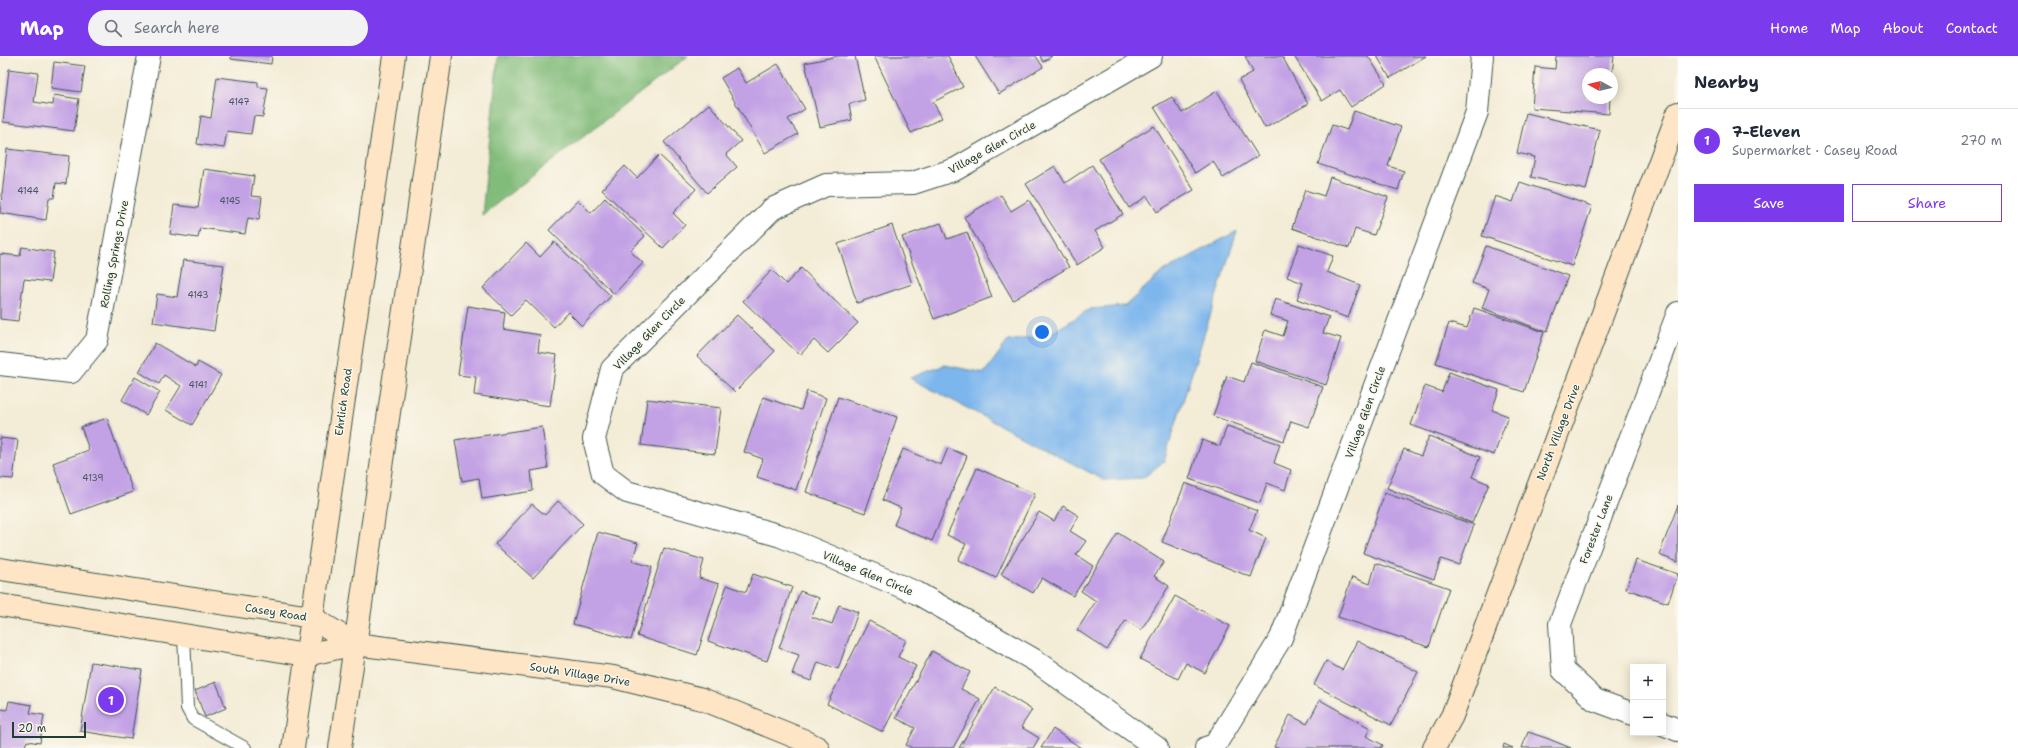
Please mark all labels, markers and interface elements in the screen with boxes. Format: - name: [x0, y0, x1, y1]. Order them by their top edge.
- search box: [88, 10, 368, 46]
- text: Map: [20, 16, 64, 41]
- icon: search: [102, 17, 124, 39]
- text: Search here: [134, 18, 220, 38]
- text: Home: [1770, 19, 1809, 37]
- text: Map: [1831, 19, 1861, 37]
- text: About: [1883, 19, 1924, 37]
- text: Contact: [1946, 19, 1998, 37]
- north arrow: [1582, 68, 1618, 104]
- text: Nearby: [1694, 71, 1759, 93]
- house number: 4147: [228, 96, 250, 108]
- street label: Village Glen Circle: [946, 117, 1039, 178]
- text: 7-Eleven: [1732, 122, 1801, 142]
- text: 1: [1704, 132, 1710, 149]
- text: 270 m: [1960, 132, 2002, 149]
- text: Supermarket · Casey Road: [1732, 142, 1898, 159]
- button: Save: [1694, 184, 1844, 222]
- button: Share: [1852, 184, 2002, 222]
- house number: 4144: [17, 185, 39, 197]
- house number: 4145: [220, 195, 240, 207]
- street label: Rolling Springs Drive: [97, 199, 132, 309]
- house number: 4143: [187, 289, 209, 301]
- street label: Village Glen Circle: [610, 293, 689, 374]
- your location: [1032, 322, 1052, 342]
- street label: Village Glen Circle: [1342, 364, 1389, 461]
- street label: Ehrlich Road: [331, 367, 356, 437]
- house number: 4141: [189, 379, 207, 391]
- street label: North Village Drive: [1533, 382, 1584, 483]
- house number: 4139: [82, 472, 104, 484]
- street label: Forester Lane: [1576, 492, 1617, 566]
- street label: Village Glen Circle: [820, 548, 916, 599]
- street label: Casey Road: [244, 600, 308, 625]
- street label: South Village Drive: [529, 659, 631, 690]
- map controls: [1630, 664, 1666, 736]
- button: +: [1630, 664, 1666, 700]
- pin: 1: [98, 685, 124, 715]
- button: −: [1630, 700, 1666, 736]
- scale bar: [12, 720, 86, 739]
- text: 20 m: [18, 721, 46, 736]

